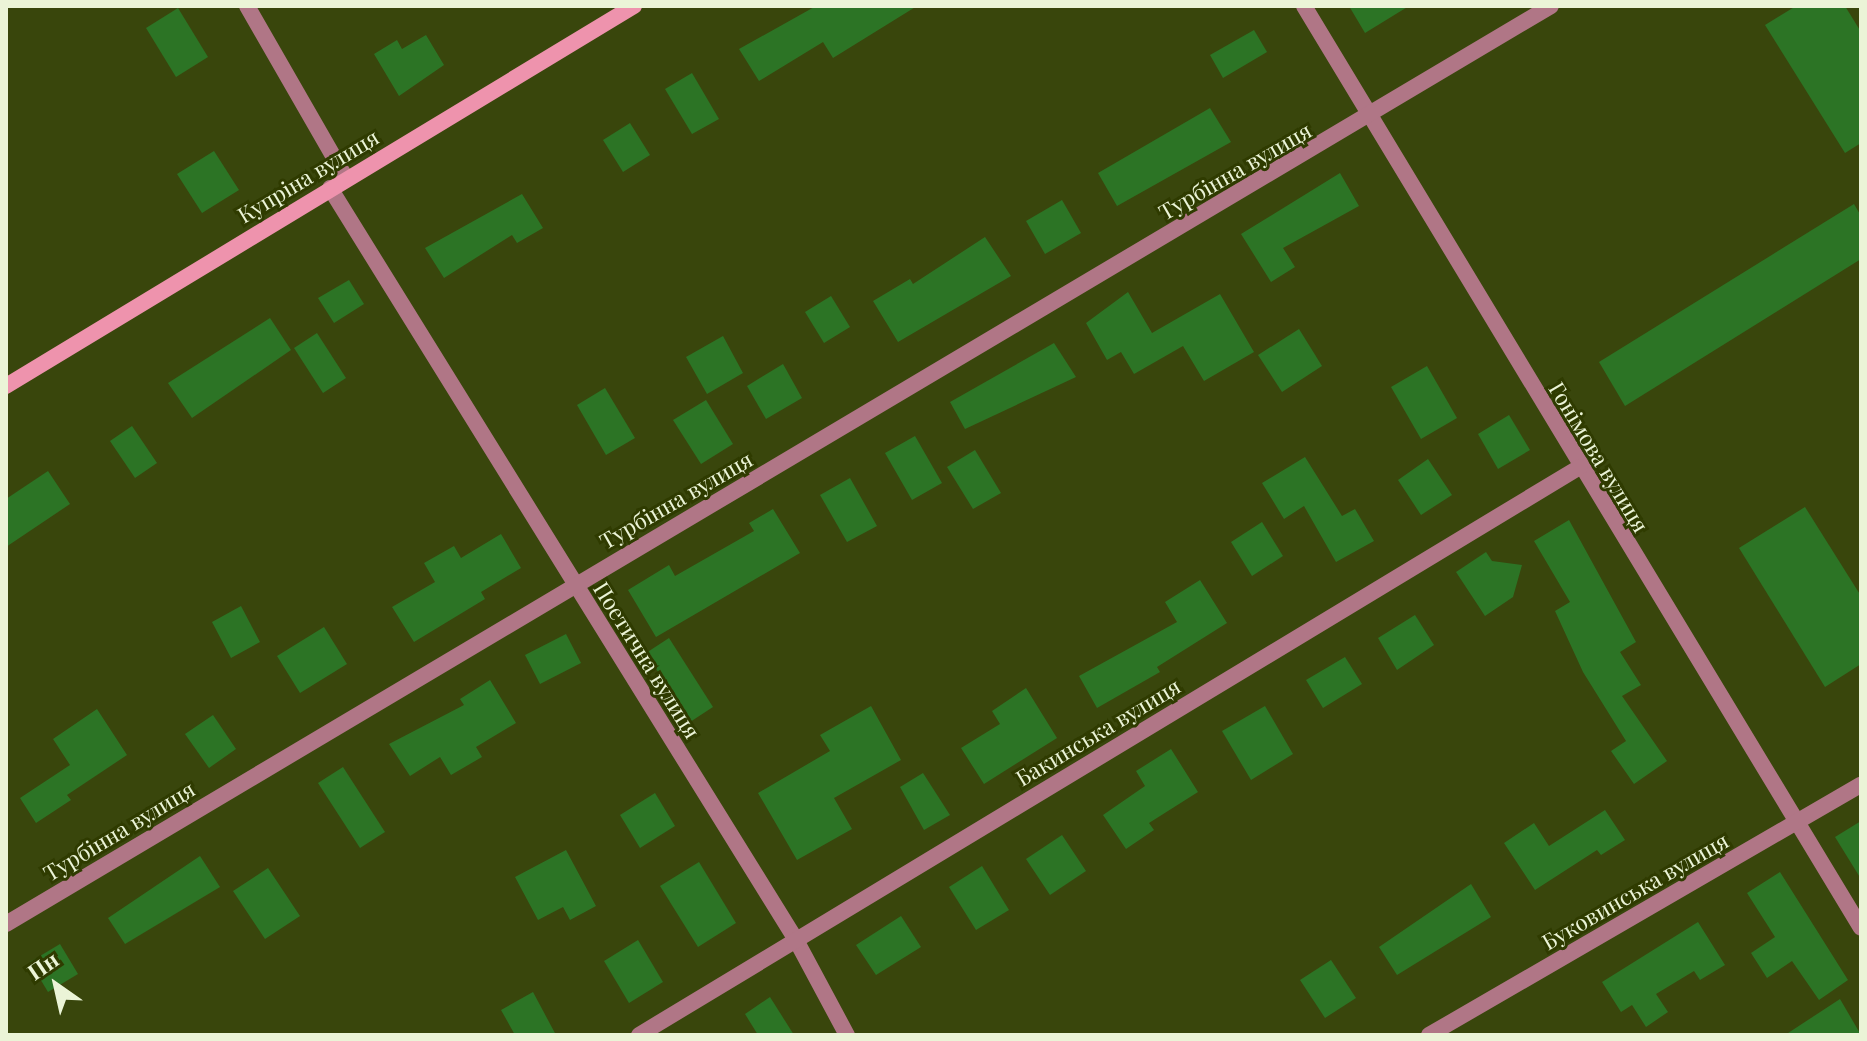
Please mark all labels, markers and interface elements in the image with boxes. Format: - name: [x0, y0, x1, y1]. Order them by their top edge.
- street label: Турбінна вулиця: [1154, 117, 1316, 225]
- street label: Купріна вулиця: [233, 124, 383, 228]
- street label: Гонімова вулиця: [1544, 377, 1654, 537]
- street label: Турбінна вулиця: [595, 446, 757, 554]
- street label: Поетична вулиця: [588, 577, 706, 743]
- street label: Бакинська вулиця: [1011, 673, 1185, 791]
- street label: Турбінна вулиця: [39, 775, 199, 887]
- street label: Буковинська вулиця: [1537, 827, 1733, 955]
- text: Пн: [21, 944, 64, 986]
- north arrow: [16, 945, 96, 1025]

